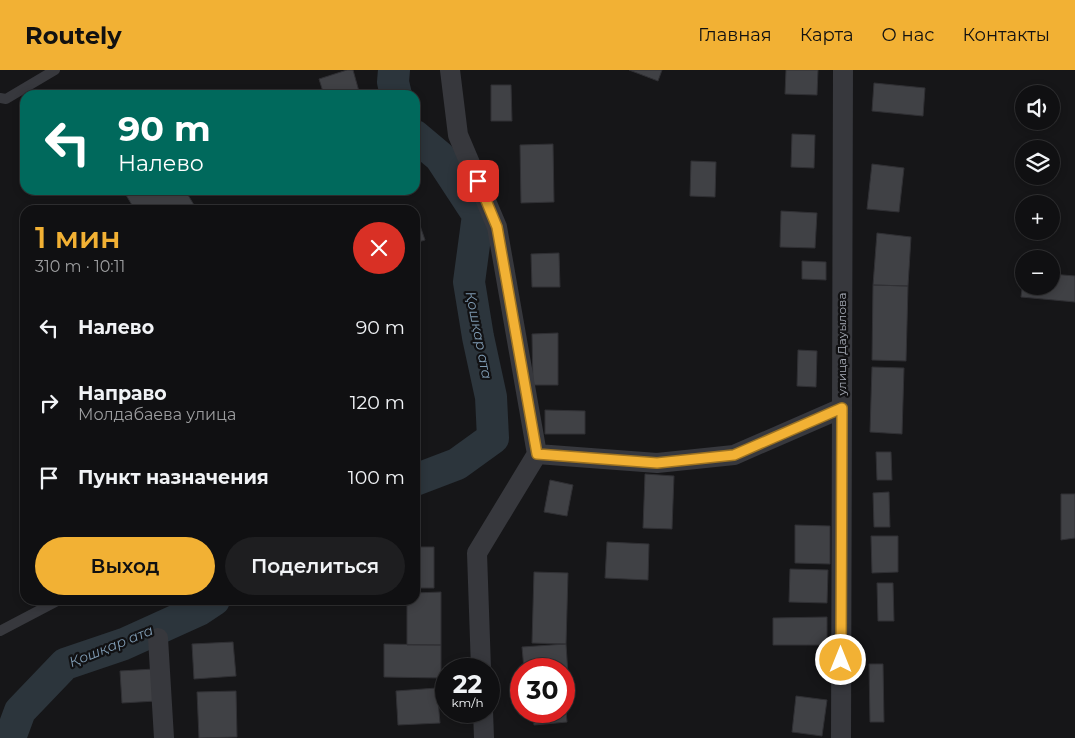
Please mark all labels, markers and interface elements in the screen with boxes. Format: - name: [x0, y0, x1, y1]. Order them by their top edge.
- text: Routely: [25, 21, 122, 50]
- text: Главная: [698, 24, 772, 46]
- text: Карта: [800, 24, 854, 46]
- text: О нас: [882, 24, 934, 46]
- text: Контакты: [962, 24, 1050, 46]
- map controls: [1015, 85, 1060, 295]
- button: sound: [1015, 85, 1060, 130]
- text: 90 m: [118, 107, 211, 150]
- icon: left: [35, 110, 100, 175]
- button: layers: [1015, 140, 1060, 185]
- text: Налево: [118, 150, 204, 177]
- pin: [457, 160, 499, 202]
- icon: arrive: [464, 167, 492, 195]
- button: +: [1015, 195, 1060, 240]
- text: 1 мин: [35, 219, 121, 256]
- button: close: [353, 222, 405, 274]
- button: −: [1015, 250, 1060, 295]
- text: 310 m · 10:11: [35, 257, 125, 276]
- water label: Қошқар ата: [462, 289, 496, 381]
- street label: улица Дауылова: [834, 293, 849, 396]
- icon: left: [35, 314, 63, 342]
- text: Налево: [78, 316, 154, 339]
- text: 90 m: [356, 316, 405, 339]
- text: Направо: [78, 382, 167, 405]
- icon: right: [35, 389, 63, 417]
- text: 120 m: [350, 391, 405, 414]
- text: Молдабаева улица: [78, 405, 236, 424]
- icon: arrive: [35, 464, 63, 492]
- text: Пункт назначения: [78, 466, 269, 489]
- text: 100 m: [348, 466, 405, 489]
- button: Выход: [35, 537, 215, 595]
- button: Поделиться: [225, 537, 405, 595]
- water label: Қошқар ата: [66, 621, 156, 671]
- position arrow: [814, 633, 866, 685]
- speed limit sign: 30: [510, 658, 575, 723]
- text: 22: [453, 669, 482, 699]
- text: km/h: [451, 695, 484, 710]

